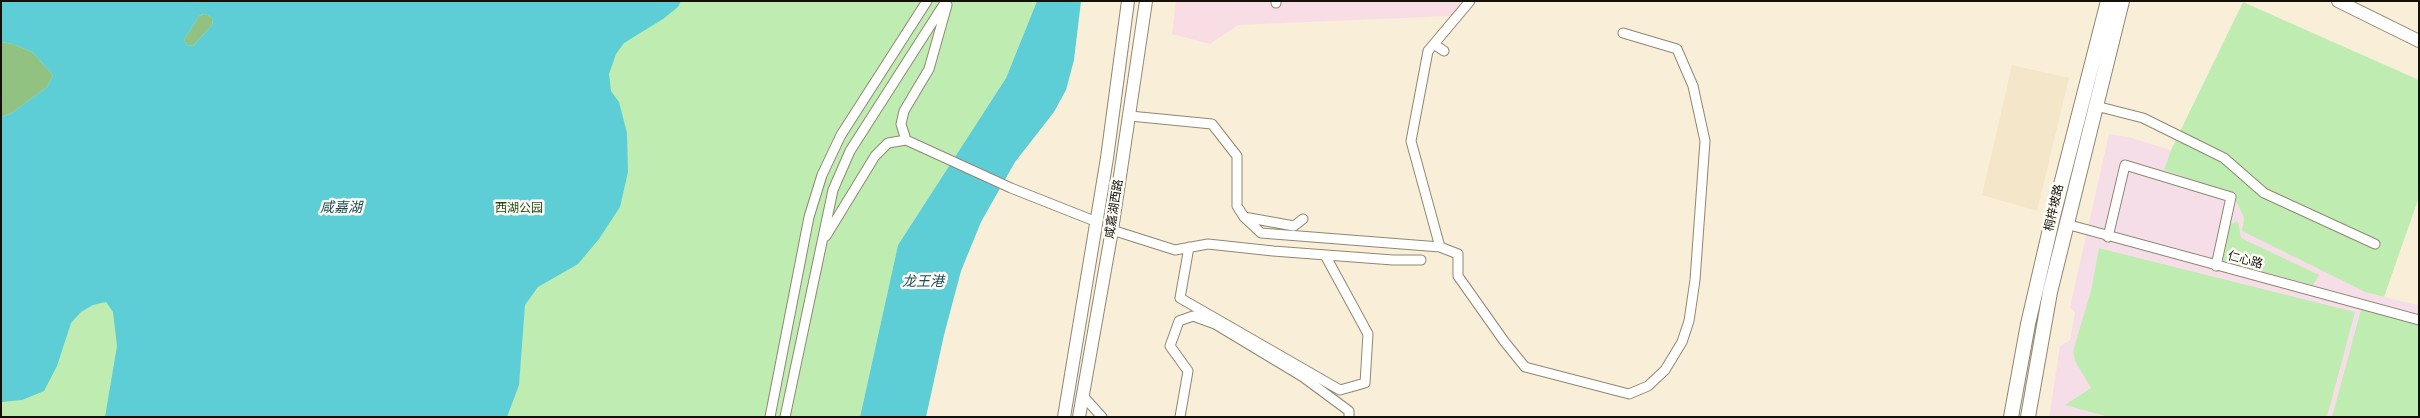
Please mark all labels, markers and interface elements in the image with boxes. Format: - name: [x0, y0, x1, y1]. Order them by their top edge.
- street label: 咸嘉湖西路: [1103, 178, 1127, 240]
- street label: 桐梓坡路: [2043, 183, 2067, 233]
- water label: 咸嘉湖: [320, 201, 362, 217]
- park label: 西湖公园: [495, 202, 543, 216]
- street label: 仁心路: [2226, 249, 2264, 273]
- water label: 龙王港: [902, 275, 944, 291]

